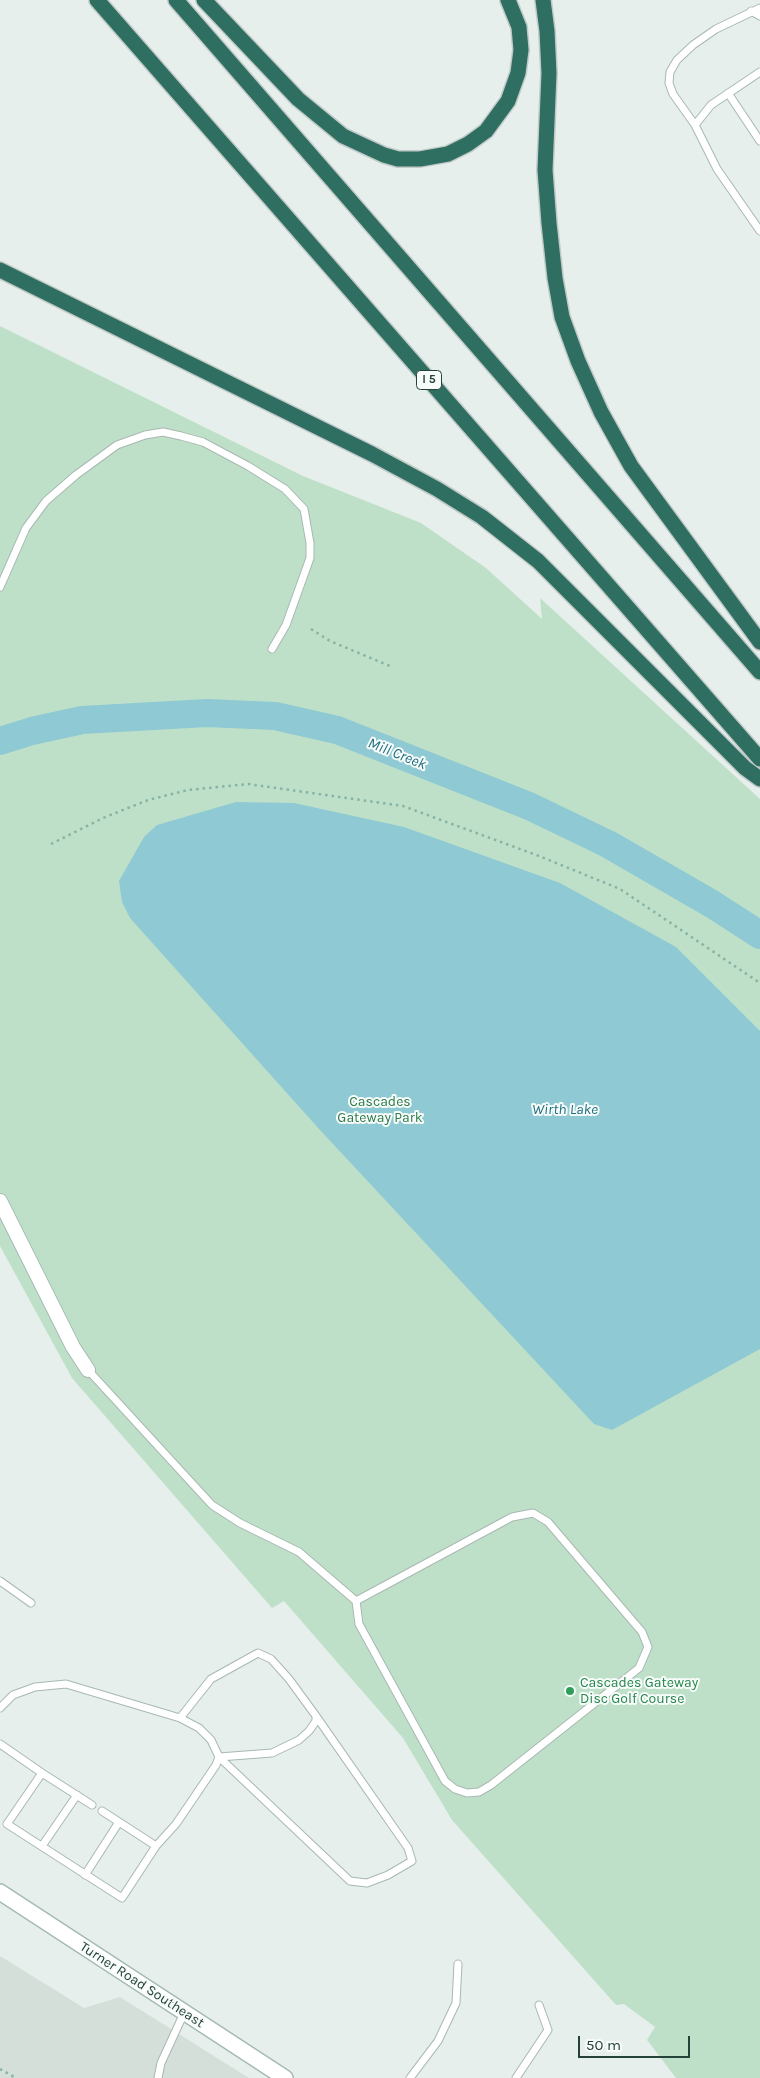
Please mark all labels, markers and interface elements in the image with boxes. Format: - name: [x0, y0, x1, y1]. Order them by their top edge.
- road number: I 5: [416, 370, 442, 390]
- water label: Mill Creek: [365, 734, 429, 774]
- park label: Cascades Gateway Park: [337, 1094, 423, 1126]
- water label: Wirth Lake: [532, 1101, 598, 1119]
- place label: Cascades Gateway Disc Golf Course: [580, 1675, 698, 1708]
- marker: Cascades Gateway Disc Golf Course: [564, 1685, 576, 1697]
- street label: Turner Road Southeast: [77, 1938, 207, 2032]
- scale bar: [580, 2026, 692, 2058]
- text: 50 m: [586, 2036, 621, 2054]

